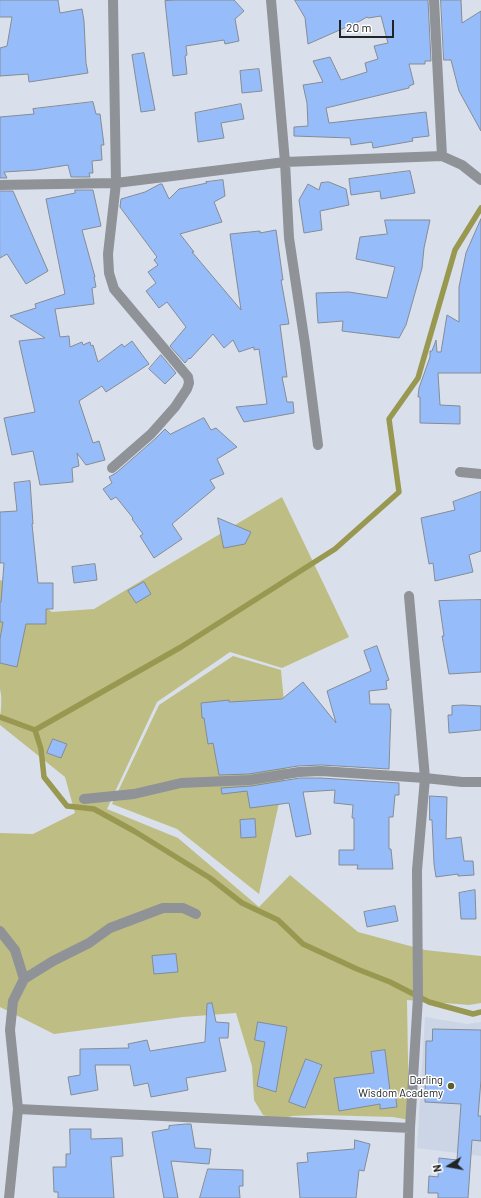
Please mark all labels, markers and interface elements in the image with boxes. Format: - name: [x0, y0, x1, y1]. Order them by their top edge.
- scale bar: [341, 12, 396, 38]
- text: 20 m: [346, 20, 372, 34]
- place label: Darling Wisdom Academy: [358, 1073, 443, 1099]
- marker: Darling Wisdom Academy: [446, 1081, 456, 1091]
- north arrow: [429, 1146, 469, 1186]
- text: N: [430, 1164, 444, 1173]

